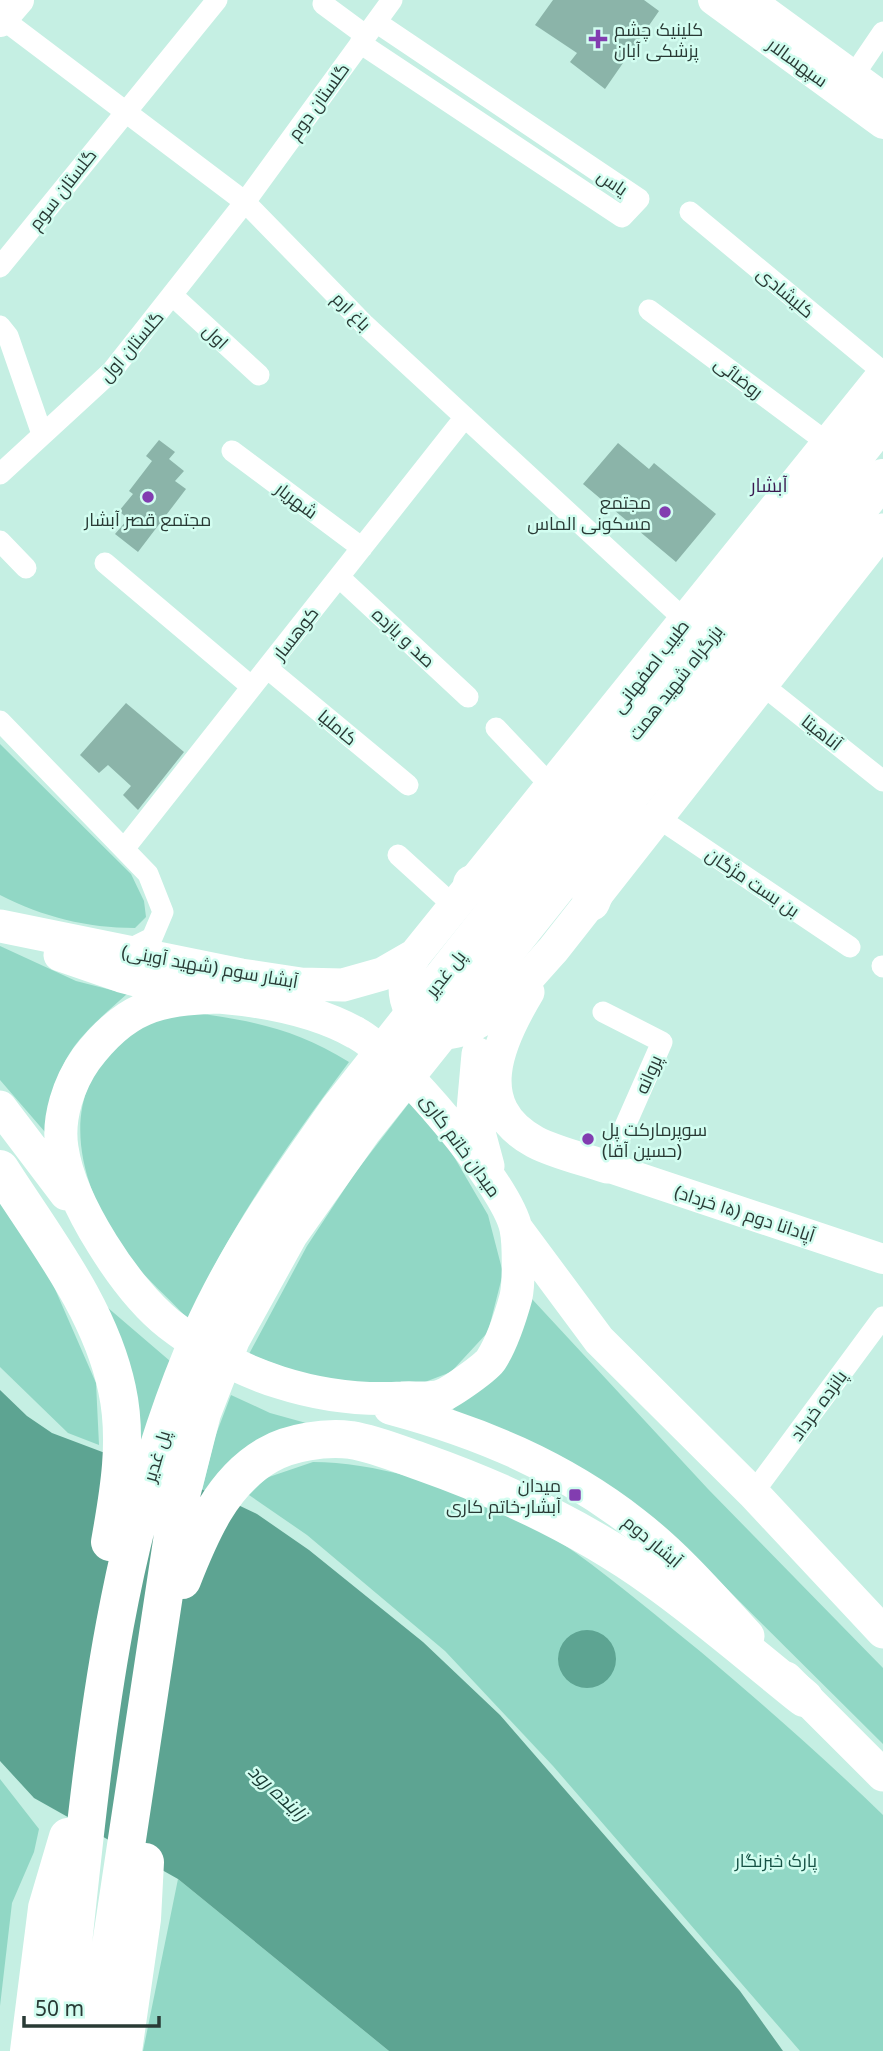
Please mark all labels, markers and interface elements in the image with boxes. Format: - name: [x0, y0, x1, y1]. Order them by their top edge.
- place label: کلینیک چشم پزشکی آبان: [614, 17, 703, 63]
- marker: کلینیک چشم پزشکی آبان: [588, 29, 608, 49]
- street label: سپهسالار: [762, 31, 833, 92]
- street label: گلستان دوم: [282, 57, 355, 145]
- street label: گلستان سوم: [23, 143, 102, 235]
- street label: یاس: [593, 163, 633, 201]
- street label: کلیشادی: [752, 261, 820, 323]
- street label: باغ ارم: [327, 286, 377, 336]
- street label: گلستان اول: [93, 305, 169, 387]
- street label: اول: [198, 318, 234, 354]
- street label: روضائی: [710, 351, 768, 403]
- district label: آبشار: [749, 472, 788, 498]
- street label: شهریار: [270, 476, 323, 524]
- marker: مجتمع قصر آبشار: [140, 489, 156, 505]
- place label: مجتمع مسکونی الماس: [527, 490, 651, 535]
- marker: مجتمع مسکونی الماس: [657, 504, 673, 520]
- place label: مجتمع قصر آبشار: [84, 507, 211, 532]
- street label: کوهسار: [266, 601, 323, 665]
- street label: صد و یازده: [367, 602, 441, 672]
- street label: طبیب اصفهانی: [606, 614, 694, 718]
- street label: بزرگراه شهید همت: [622, 619, 728, 745]
- street label: کاملیا: [313, 704, 363, 750]
- street label: آناهیتا: [797, 709, 847, 755]
- street label: بن بست مژگان: [701, 842, 805, 922]
- street label: آبشار سوم (شهید آوینی): [120, 939, 300, 994]
- street label: پل غدیر: [419, 945, 472, 1003]
- street label: پروانه: [629, 1051, 668, 1098]
- street label: میدان خاتم کاری: [415, 1089, 507, 1202]
- place label: سوپرمارکت پل (حسین آقا): [602, 1117, 707, 1162]
- marker: سوپرمارکت پل (حسین آقا): [580, 1131, 596, 1147]
- street label: آپادانا دوم (۱۵ خرداد): [671, 1179, 818, 1248]
- street label: پانزده خرداد: [784, 1365, 853, 1446]
- street label: پل غدیر: [137, 1427, 176, 1486]
- place label: میدان آبشار-خاتم کاری: [446, 1473, 561, 1519]
- marker: میدان آبشار-خاتم کاری: [567, 1487, 583, 1503]
- street label: آبشار دوم: [618, 1509, 688, 1573]
- water label: زاینده رود: [243, 1758, 314, 1827]
- park label: پارک خبرنگار: [734, 1848, 817, 1873]
- scale bar: [24, 1984, 159, 2028]
- text: 50 m: [35, 1994, 84, 2022]

